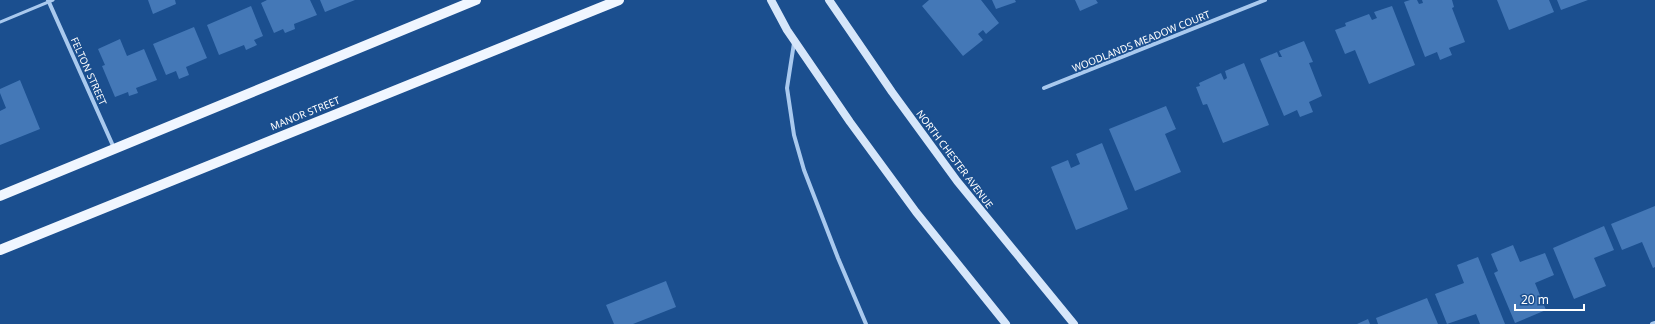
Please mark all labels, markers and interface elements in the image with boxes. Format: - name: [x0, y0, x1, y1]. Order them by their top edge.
- street label: WOODLANDS MEADOW COURT: [1070, 7, 1212, 75]
- street label: FELTON STREET: [68, 35, 110, 108]
- street label: MANOR STREET: [268, 93, 342, 133]
- street label: NORTH CHESTER AVENUE: [913, 107, 997, 211]
- scale bar: [1515, 286, 1584, 312]
- text: 20 m: [1521, 291, 1549, 308]

